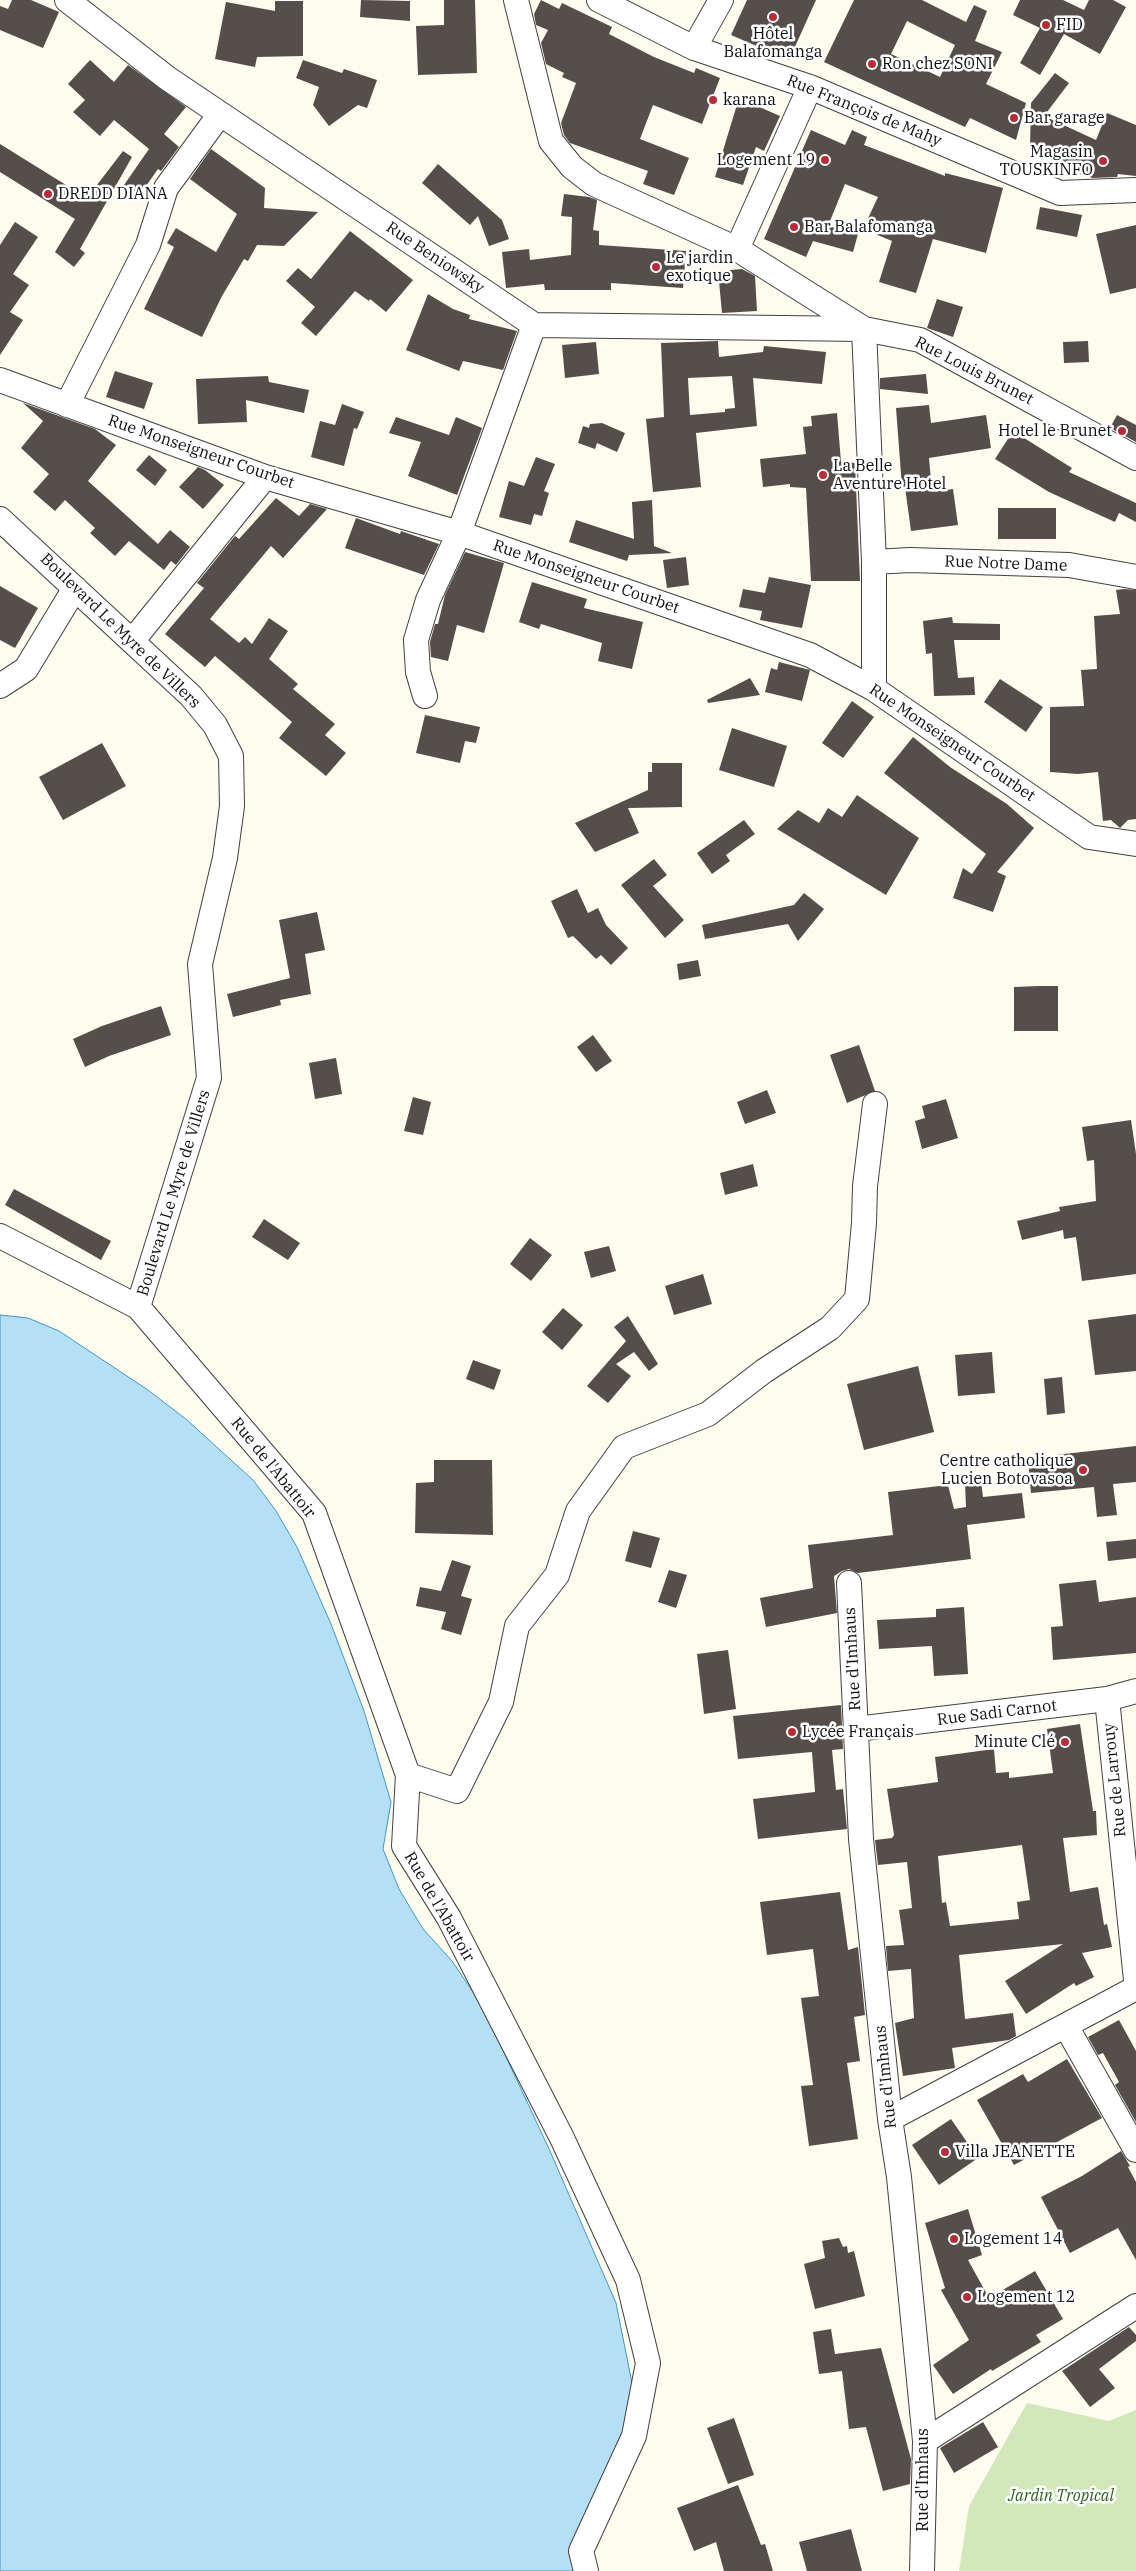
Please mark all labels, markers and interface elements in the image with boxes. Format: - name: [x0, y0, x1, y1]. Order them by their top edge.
- marker: Hôtel Balafomanga: [767, 11, 779, 23]
- place label: FID: [1056, 15, 1083, 35]
- marker: FID: [1040, 19, 1052, 31]
- place label: Hôtel Balafomanga: [724, 24, 822, 62]
- place label: Ron chez SONI: [882, 54, 993, 74]
- marker: Ron chez SONI: [866, 58, 878, 70]
- street label: Rue François de Mahy: [784, 71, 944, 151]
- place label: karana: [723, 90, 776, 110]
- marker: karana: [707, 94, 719, 106]
- place label: Bar garage: [1024, 108, 1105, 128]
- marker: Bar garage: [1008, 112, 1020, 124]
- place label: Magasin TOUSKINFO: [1000, 142, 1093, 180]
- place label: Logement 19: [717, 150, 815, 170]
- marker: Logement 19: [819, 154, 831, 166]
- marker: Magasin TOUSKINFO: [1097, 155, 1109, 167]
- place label: DREDD DIANA: [58, 184, 168, 204]
- marker: DREDD DIANA: [42, 188, 54, 200]
- place label: Bar Balafomanga: [804, 217, 933, 237]
- street label: Rue Beniowsky: [382, 218, 488, 298]
- marker: Bar Balafomanga: [788, 221, 800, 233]
- place label: Le jardin exotique: [666, 248, 733, 286]
- marker: Le jardin exotique: [650, 261, 662, 273]
- street label: Rue Louis Brunet: [912, 333, 1036, 409]
- street label: Rue Monseigneur Courbet: [105, 411, 297, 493]
- place label: Hotel le Brunet: [998, 421, 1112, 441]
- marker: Hotel le Brunet: [1116, 425, 1128, 437]
- place label: La Belle Aventure Hotel: [833, 456, 946, 494]
- marker: La Belle Aventure Hotel: [817, 469, 829, 481]
- street label: Rue Monseigneur Courbet: [490, 536, 682, 618]
- street label: Boulevard Le Myre de Villers: [36, 550, 204, 712]
- street label: Rue Notre Dame: [944, 552, 1068, 576]
- street label: Rue Monseigneur Courbet: [865, 680, 1039, 806]
- street label: Boulevard Le Myre de Villers: [133, 1088, 215, 1298]
- street label: Rue de l'Abattoir: [227, 1414, 319, 1522]
- place label: Centre catholique Lucien Botovasoa: [940, 1451, 1073, 1489]
- marker: Centre catholique Lucien Botovasoa: [1077, 1464, 1089, 1476]
- street label: Rue d'Imhaus: [841, 1607, 865, 1711]
- street label: Rue Sadi Carnot: [936, 1696, 1058, 1730]
- place label: Lycée Français: [802, 1722, 914, 1742]
- street label: Rue de Larrouy: [1099, 1722, 1131, 1838]
- marker: Lycée Français: [786, 1726, 798, 1738]
- place label: Minute Clé: [974, 1732, 1055, 1752]
- marker: Minute Clé: [1059, 1736, 1071, 1748]
- street label: Rue de l'Abattoir: [400, 1849, 478, 1965]
- street label: Rue d'Imhaus: [871, 2024, 901, 2130]
- place label: Villa JEANETTE: [955, 2142, 1075, 2162]
- marker: Villa JEANETTE: [939, 2146, 951, 2158]
- place label: Logement 14: [964, 2229, 1062, 2249]
- marker: Logement 14: [948, 2233, 960, 2245]
- place label: Logement 12: [977, 2287, 1075, 2307]
- marker: Logement 12: [961, 2291, 973, 2303]
- street label: Rue d'Imhaus: [913, 2428, 933, 2532]
- park label: Jardin Tropical: [1008, 2486, 1114, 2506]

